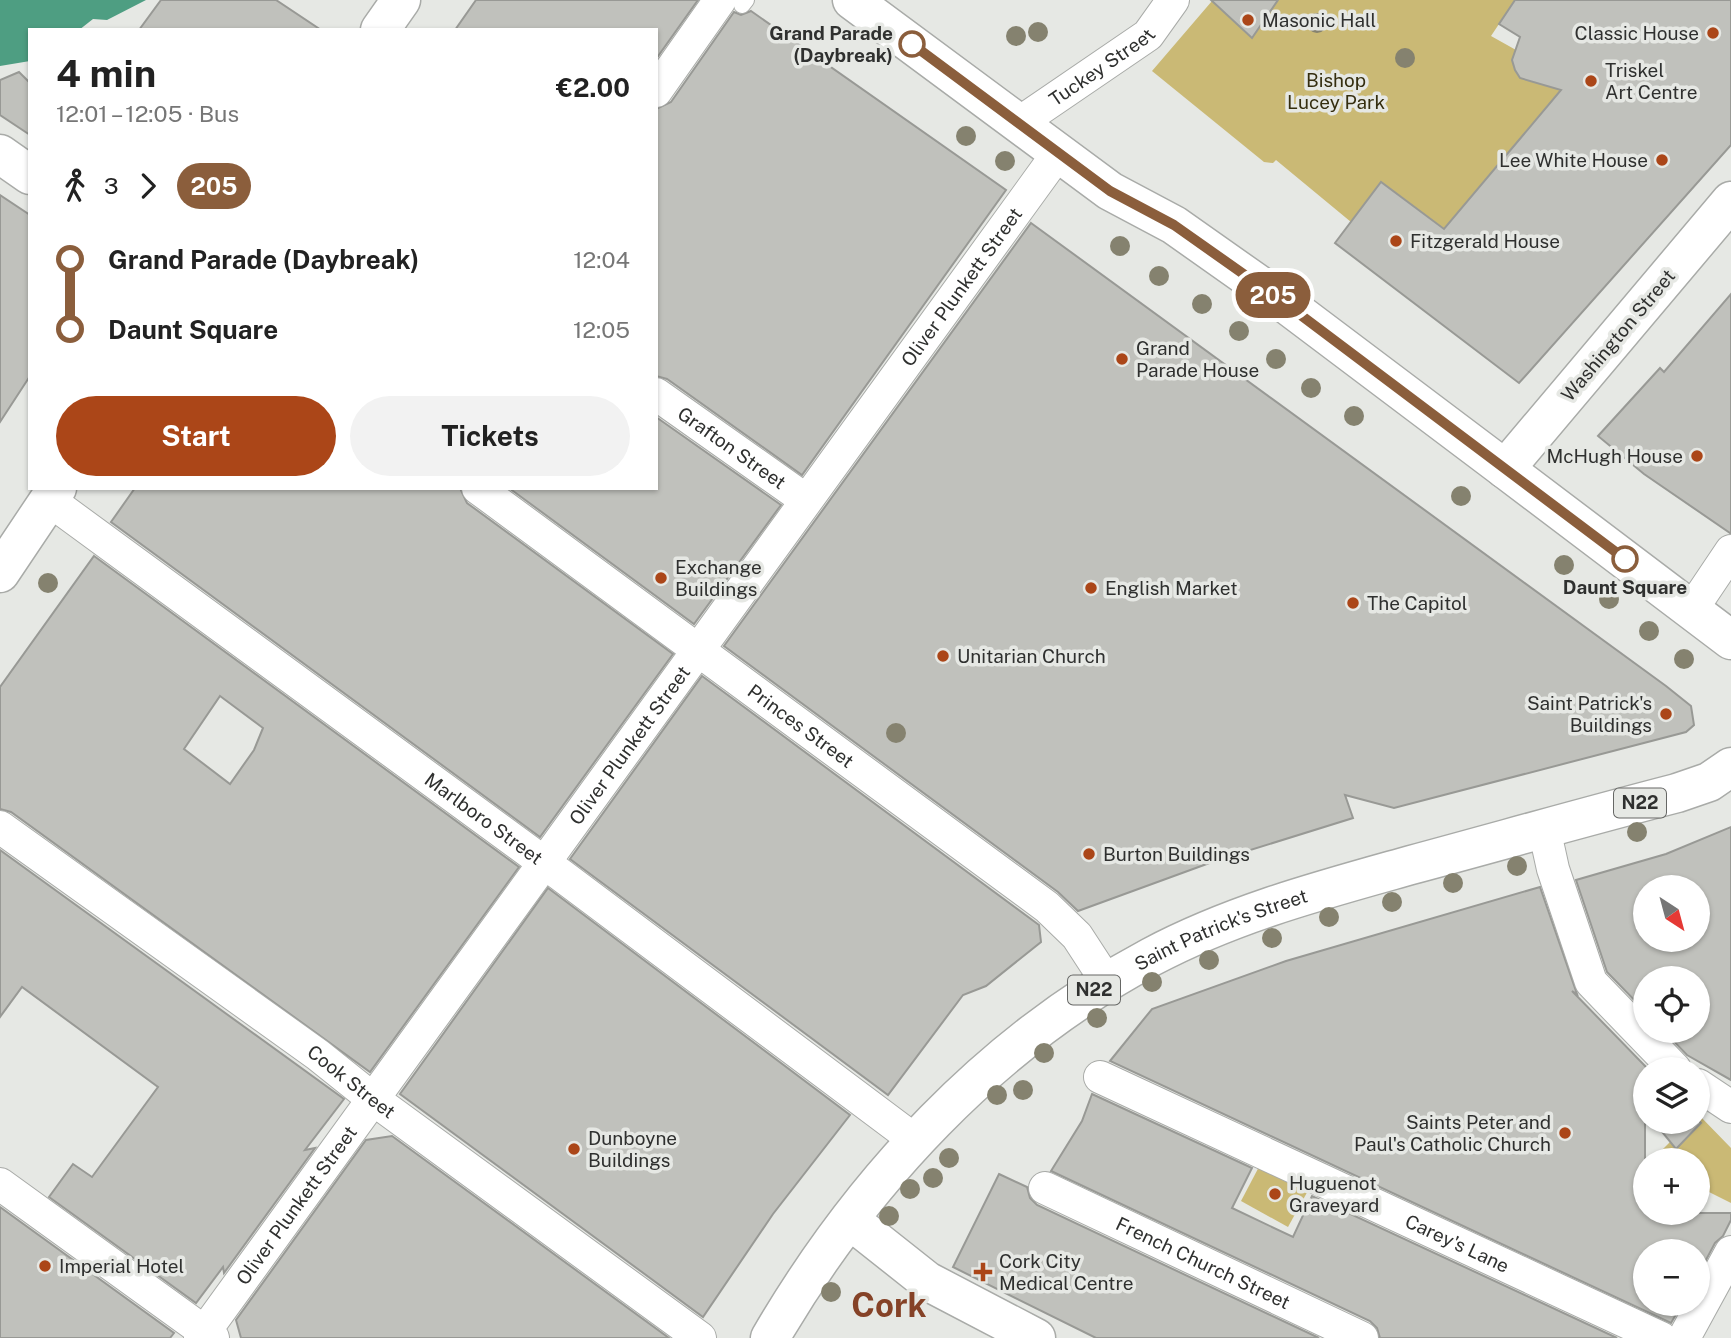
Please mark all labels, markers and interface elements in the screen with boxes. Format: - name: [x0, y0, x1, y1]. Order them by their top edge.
- place label: Masonic Hall: [1262, 9, 1376, 31]
- marker: Masonic Hall: [1240, 12, 1256, 28]
- place label: Grand Parade (Daybreak): [769, 22, 893, 66]
- place label: Classic House: [1575, 22, 1699, 44]
- street label: Tuckey Street: [1045, 24, 1160, 110]
- marker: Classic House: [1705, 25, 1721, 41]
- marker: Grand Parade (Daybreak): [899, 31, 925, 57]
- text: 4 min: [56, 51, 156, 96]
- place label: Triskel Art Centre: [1605, 59, 1697, 103]
- park label: Bishop Lucey Park: [1287, 69, 1385, 113]
- text: €2.00: [556, 72, 630, 103]
- marker: Triskel Art Centre: [1583, 73, 1599, 89]
- text: 12:01 – 12:05 · Bus: [56, 100, 239, 127]
- place label: Lee White House: [1499, 149, 1648, 171]
- marker: Lee White House: [1654, 152, 1670, 168]
- icon: walk: [56, 167, 94, 205]
- icon: forward: [129, 167, 167, 205]
- text: 3: [104, 172, 119, 199]
- text: 205: [191, 172, 237, 200]
- street label: Oliver Plunkett Street: [897, 203, 1026, 370]
- place label: Fitzgerald House: [1410, 230, 1560, 252]
- marker: Fitzgerald House: [1388, 233, 1404, 249]
- text: Grand Parade (Daybreak): [108, 244, 419, 275]
- text: 12:04: [573, 246, 630, 273]
- street label: Washington Street: [1557, 265, 1679, 405]
- line badge: 205: [1233, 272, 1313, 318]
- text: 205: [1250, 281, 1296, 309]
- text: Daunt Square: [108, 314, 278, 345]
- text: 12:05: [573, 316, 630, 343]
- place label: Grand Parade House: [1136, 337, 1259, 381]
- marker: Grand Parade House: [1114, 351, 1130, 367]
- button: Start: [56, 396, 336, 476]
- button: Tickets: [350, 396, 630, 476]
- street label: Grafton Street: [674, 402, 790, 493]
- place label: McHugh House: [1547, 445, 1683, 467]
- marker: McHugh House: [1689, 448, 1705, 464]
- marker: Daunt Square: [1612, 546, 1638, 572]
- place label: Exchange Buildings: [675, 556, 762, 600]
- marker: Exchange Buildings: [653, 570, 669, 586]
- place label: Daunt Square: [1563, 576, 1687, 598]
- place label: English Market: [1105, 577, 1238, 599]
- marker: English Market: [1083, 580, 1099, 596]
- place label: The Capitol: [1367, 592, 1468, 614]
- marker: The Capitol: [1345, 595, 1361, 611]
- place label: Unitarian Church: [957, 645, 1106, 667]
- marker: Unitarian Church: [935, 648, 951, 664]
- street label: Oliver Plunkett Street: [565, 661, 694, 829]
- street label: Princes Street: [744, 680, 858, 772]
- place label: Saint Patrick's Buildings: [1527, 692, 1652, 736]
- marker: Saint Patrick's Buildings: [1658, 706, 1674, 722]
- street label: Marlboro Street: [421, 768, 547, 869]
- road number: N22: [1614, 788, 1666, 818]
- place label: Burton Buildings: [1103, 843, 1250, 865]
- marker: Burton Buildings: [1081, 846, 1097, 862]
- north arrow: [1633, 875, 1710, 952]
- map controls: [1633, 875, 1710, 1316]
- street label: Saint Patrick's Street: [1131, 884, 1310, 975]
- button: locate: [1633, 966, 1710, 1043]
- road number: N22: [1068, 975, 1120, 1004]
- street label: Cook Street: [303, 1040, 400, 1123]
- button: layers: [1633, 1057, 1710, 1134]
- place label: Saints Peter and Paul's Catholic Church: [1354, 1111, 1551, 1155]
- street label: Oliver Plunkett Street: [231, 1122, 361, 1289]
- marker: Saints Peter and Paul's Catholic Church: [1557, 1125, 1573, 1141]
- place label: Dunboyne Buildings: [588, 1127, 677, 1171]
- marker: Dunboyne Buildings: [566, 1141, 582, 1157]
- button: +: [1633, 1148, 1710, 1225]
- place label: Huguenot Graveyard: [1289, 1172, 1379, 1216]
- marker: Huguenot Graveyard: [1267, 1186, 1283, 1202]
- street label: Carey's Lane: [1402, 1210, 1513, 1277]
- street label: French Church Street: [1113, 1212, 1294, 1313]
- button: −: [1633, 1239, 1710, 1316]
- place label: Cork City Medical Centre: [999, 1250, 1134, 1294]
- place label: Imperial Hotel: [59, 1255, 184, 1277]
- marker: Imperial Hotel: [37, 1258, 53, 1274]
- marker: Cork City Medical Centre: [973, 1262, 993, 1282]
- district label: Cork: [851, 1286, 927, 1324]

